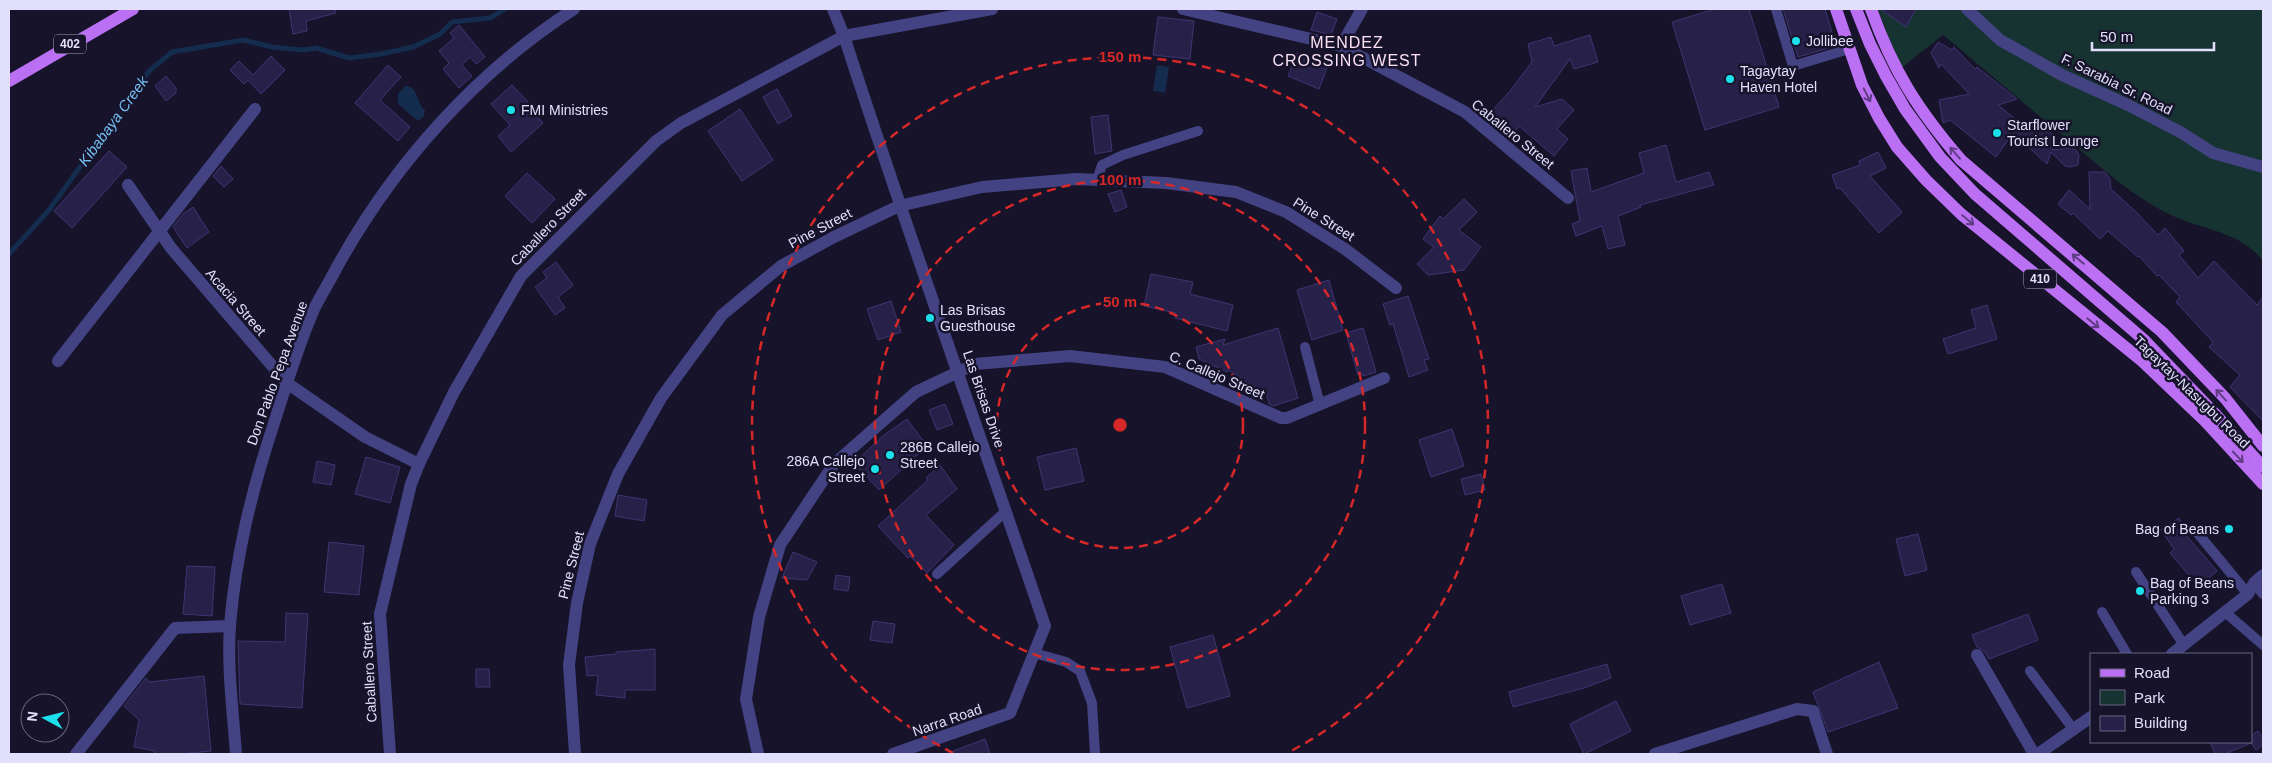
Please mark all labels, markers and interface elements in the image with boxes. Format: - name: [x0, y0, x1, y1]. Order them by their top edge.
- scale bar: [2092, 20, 2214, 52]
- text: 50 m: [2100, 28, 2133, 45]
- place label: Jollibee: [1806, 33, 1854, 49]
- road number: 402: [54, 34, 86, 54]
- district label: MENDEZ CROSSING WEST: [1272, 34, 1422, 69]
- marker: Jollibee: [1790, 35, 1802, 47]
- text: 150 m: [1099, 48, 1141, 65]
- street label: F. Sarabia Sr. Road: [2059, 50, 2175, 118]
- place label: Tagaytay Haven Hotel: [1740, 63, 1817, 95]
- water label: Kibabaya Creek: [75, 72, 152, 169]
- marker: Tagaytay Haven Hotel: [1724, 73, 1736, 85]
- one-way arrow: [1863, 87, 1872, 102]
- street label: Caballero Street: [1469, 96, 1557, 172]
- place label: FMI Ministries: [521, 102, 608, 118]
- marker: FMI Ministries: [505, 104, 517, 116]
- place label: Starflower Tourist Lounge: [2007, 117, 2099, 149]
- marker: Starflower Tourist Lounge: [1991, 127, 2003, 139]
- one-way arrow: [1950, 147, 1961, 160]
- text: 100 m: [1099, 171, 1141, 188]
- street label: Caballero Street: [507, 185, 589, 269]
- street label: Pine Street: [1290, 194, 1358, 244]
- street label: Pine Street: [786, 205, 854, 251]
- one-way arrow: [1962, 214, 1975, 226]
- one-way arrow: [2072, 253, 2085, 264]
- street label: Acacia Street: [203, 265, 269, 339]
- road number: 410: [2024, 270, 2056, 288]
- text: 50 m: [1103, 293, 1137, 310]
- street label: Don Pablo Pepa Avenue: [243, 299, 311, 447]
- place label: Las Brisas Guesthouse: [940, 302, 1016, 334]
- marker: Las Brisas Guesthouse: [924, 312, 936, 324]
- one-way arrow: [2087, 318, 2100, 329]
- street label: Tagaytay-Nasugbu Road: [2131, 333, 2253, 451]
- street label: Las Brisas Drive: [960, 348, 1008, 450]
- street label: C. Callejo Street: [1167, 348, 1267, 402]
- one-way arrow: [2215, 388, 2227, 401]
- centre of rings: [1111, 416, 1129, 434]
- place label: 286B Callejo Street: [900, 439, 980, 471]
- marker: 286B Callejo Street: [884, 449, 896, 461]
- one-way arrow: [2232, 451, 2244, 464]
- place label: 286A Callejo Street: [786, 453, 865, 485]
- marker: 286A Callejo Street: [869, 463, 881, 475]
- place label: Bag of Beans: [2135, 521, 2219, 537]
- marker: Bag of Beans: [2223, 523, 2235, 535]
- street label: Pine Street: [555, 529, 587, 601]
- place label: Bag of Beans Parking 3: [2150, 575, 2234, 607]
- marker: Bag of Beans Parking 3: [2134, 585, 2146, 597]
- street label: Caballero Street: [358, 621, 380, 723]
- legend: [2090, 653, 2252, 743]
- text: Road: [2134, 664, 2170, 681]
- text: Park: [2134, 689, 2165, 706]
- north arrow: [20, 693, 70, 743]
- street label: Narra Road: [910, 701, 984, 739]
- text: N: [24, 710, 41, 722]
- text: Building: [2134, 714, 2187, 731]

